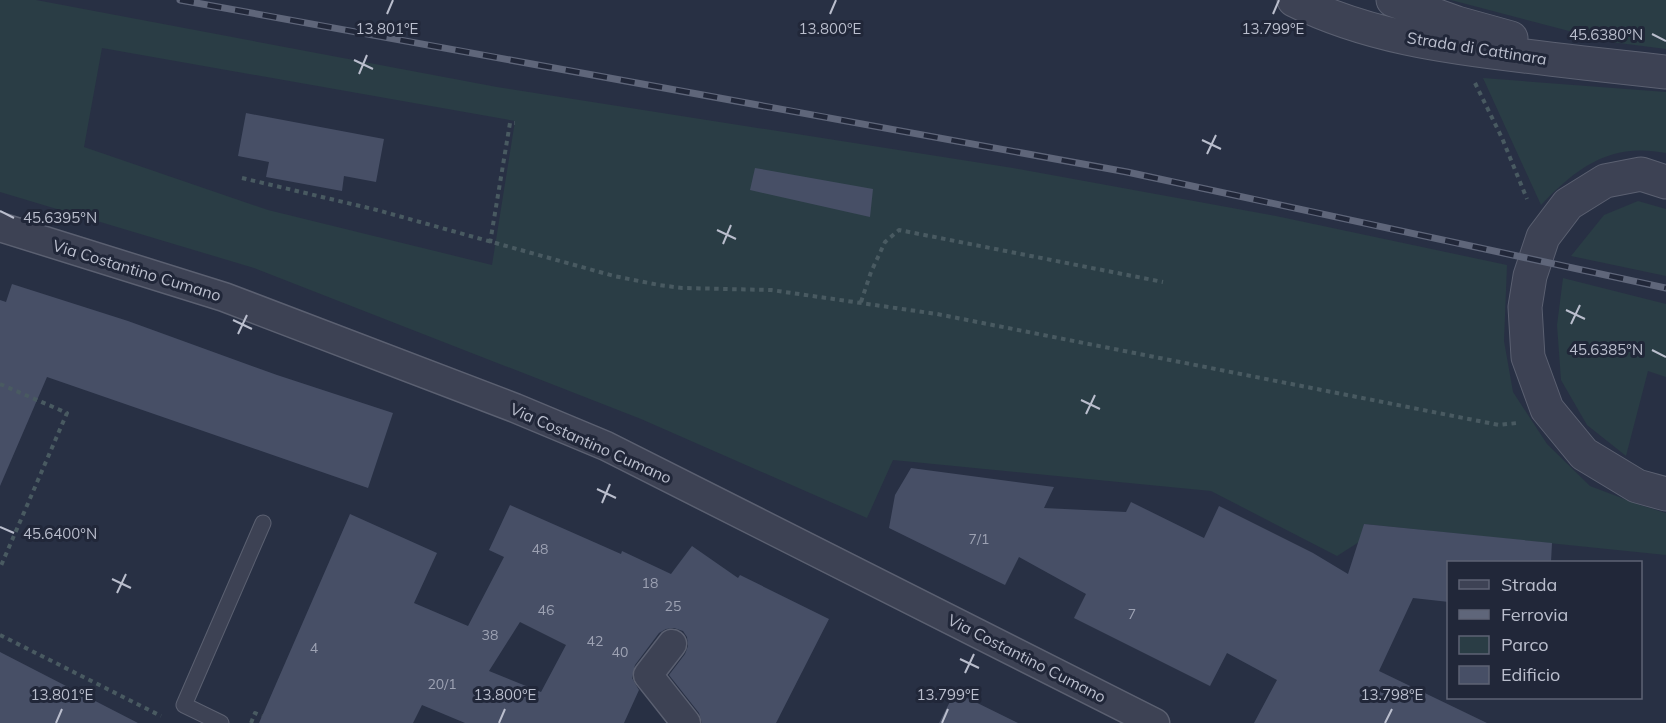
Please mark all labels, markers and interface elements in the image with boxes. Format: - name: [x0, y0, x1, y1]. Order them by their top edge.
- text: 13.801°E: [356, 19, 419, 38]
- text: 13.800°E: [799, 19, 862, 38]
- text: 13.799°E: [1242, 19, 1305, 38]
- text: 45.6380°N: [1569, 25, 1643, 44]
- street label: Strada di Cattinara: [1406, 27, 1548, 69]
- text: 45.6395°N: [23, 208, 97, 227]
- street label: Via Costantino Cumano: [50, 235, 224, 305]
- text: 45.6385°N: [1569, 340, 1643, 359]
- street label: Via Costantino Cumano: [507, 398, 675, 488]
- text: 45.6400°N: [23, 524, 97, 543]
- house number: 7/1: [969, 530, 989, 548]
- house number: 48: [532, 540, 548, 558]
- legend: [1447, 561, 1642, 699]
- text: Strada: [1501, 573, 1557, 596]
- house number: 18: [642, 574, 658, 592]
- house number: 25: [665, 597, 681, 615]
- house number: 46: [538, 601, 554, 619]
- text: Ferrovia: [1501, 603, 1568, 626]
- house number: 7: [1128, 605, 1136, 623]
- street label: Via Costantino Cumano: [945, 609, 1109, 707]
- house number: 38: [482, 626, 498, 644]
- house number: 42: [587, 632, 603, 650]
- text: Parco: [1501, 633, 1549, 656]
- house number: 4: [310, 639, 319, 657]
- house number: 40: [612, 643, 628, 661]
- text: Edificio: [1501, 663, 1560, 686]
- house number: 20/1: [427, 675, 457, 693]
- text: 13.801°E: [31, 685, 94, 704]
- text: 13.800°E: [474, 685, 537, 704]
- text: 13.799°E: [917, 685, 980, 704]
- text: 13.798°E: [1361, 685, 1424, 704]

